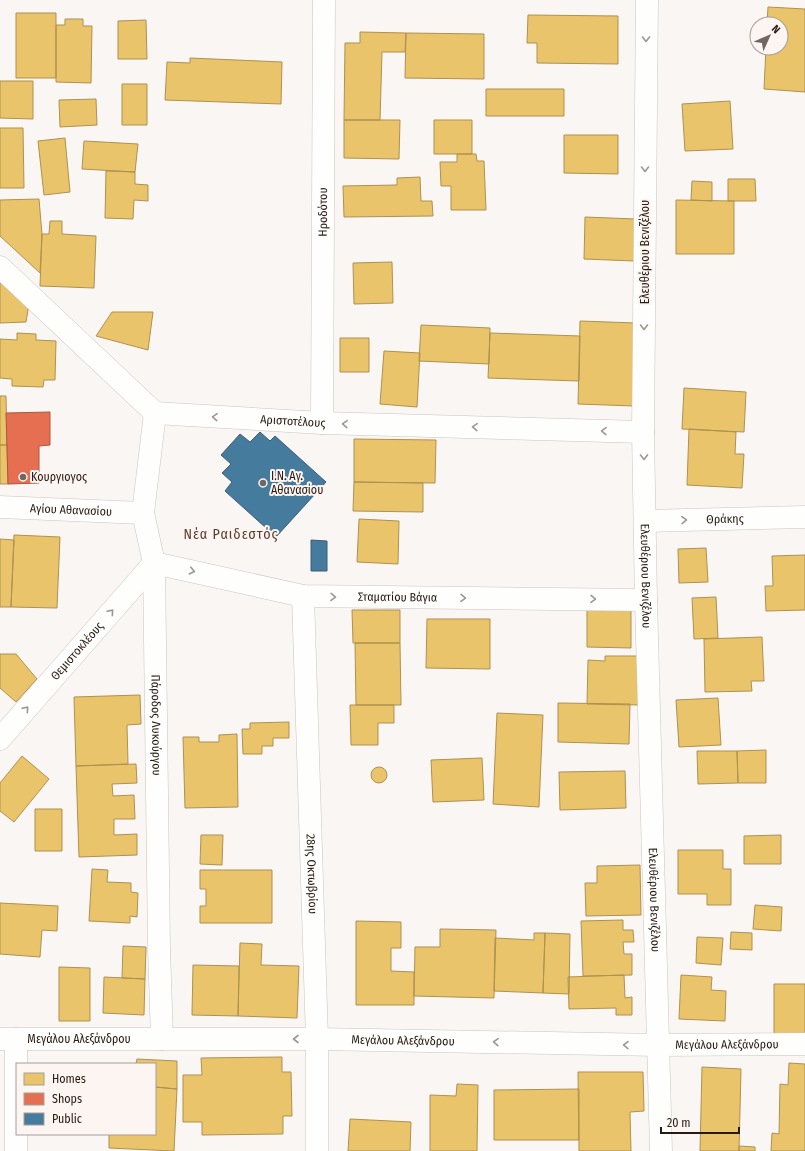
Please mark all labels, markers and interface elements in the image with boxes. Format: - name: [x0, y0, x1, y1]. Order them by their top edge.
- north arrow: [749, 16, 789, 56]
- text: N: [769, 22, 783, 36]
- one-way arrow: [642, 36, 650, 42]
- one-way arrow: [641, 166, 649, 172]
- street label: Ηροδότου: [316, 187, 330, 237]
- street label: Ελευθέριου Βενιζέλου: [638, 200, 652, 304]
- one-way arrow: [640, 324, 648, 330]
- one-way arrow: [212, 412, 218, 421]
- street label: Αριστοτέλους: [260, 412, 326, 430]
- one-way arrow: [342, 419, 348, 428]
- one-way arrow: [472, 423, 478, 432]
- one-way arrow: [601, 427, 607, 435]
- one-way arrow: [640, 454, 648, 460]
- place label: Ι.Ν. Αγ. Αθανασίου: [271, 469, 323, 497]
- place label: Κουργιογος: [31, 470, 87, 484]
- marker: Κουργιογος: [18, 472, 28, 482]
- marker: Ι.Ν. Αγ. Αθανασίου: [258, 478, 268, 488]
- street label: Αγίου Αθανασίου: [30, 501, 112, 519]
- street label: Θράκης: [706, 512, 744, 526]
- one-way arrow: [681, 516, 687, 524]
- street label: Ελευθέριου Βενιζέλου: [638, 524, 654, 628]
- district label: Νέα Ραιδεστός: [184, 526, 278, 543]
- one-way arrow: [189, 567, 195, 575]
- street label: Σταματίου Βάγια: [358, 590, 437, 605]
- one-way arrow: [330, 593, 336, 601]
- one-way arrow: [460, 594, 466, 602]
- one-way arrow: [590, 595, 596, 603]
- one-way arrow: [107, 609, 114, 616]
- street label: Θεμιστοκλέους: [48, 619, 106, 683]
- street label: Πάροδος Λυκούργου: [148, 674, 164, 776]
- one-way arrow: [21, 707, 28, 714]
- street label: 28ης Οκτωβρίου: [304, 834, 320, 914]
- street label: Ελευθέριου Βενιζέλου: [646, 847, 663, 952]
- street label: Μεγάλου Αλεξάνδρου: [27, 1032, 131, 1046]
- street label: Μεγάλου Αλεξάνδρου: [351, 1033, 455, 1048]
- one-way arrow: [293, 1035, 299, 1043]
- street label: Μεγάλου Αλεξάνδρου: [675, 1037, 779, 1052]
- one-way arrow: [493, 1038, 499, 1046]
- one-way arrow: [623, 1041, 629, 1049]
- legend: [16, 1063, 156, 1135]
- text: Homes: [52, 1072, 86, 1086]
- text: Shops: [52, 1092, 82, 1106]
- scale bar: [661, 1109, 739, 1135]
- text: Public: [52, 1112, 82, 1126]
- text: 20 m: [667, 1116, 691, 1130]

